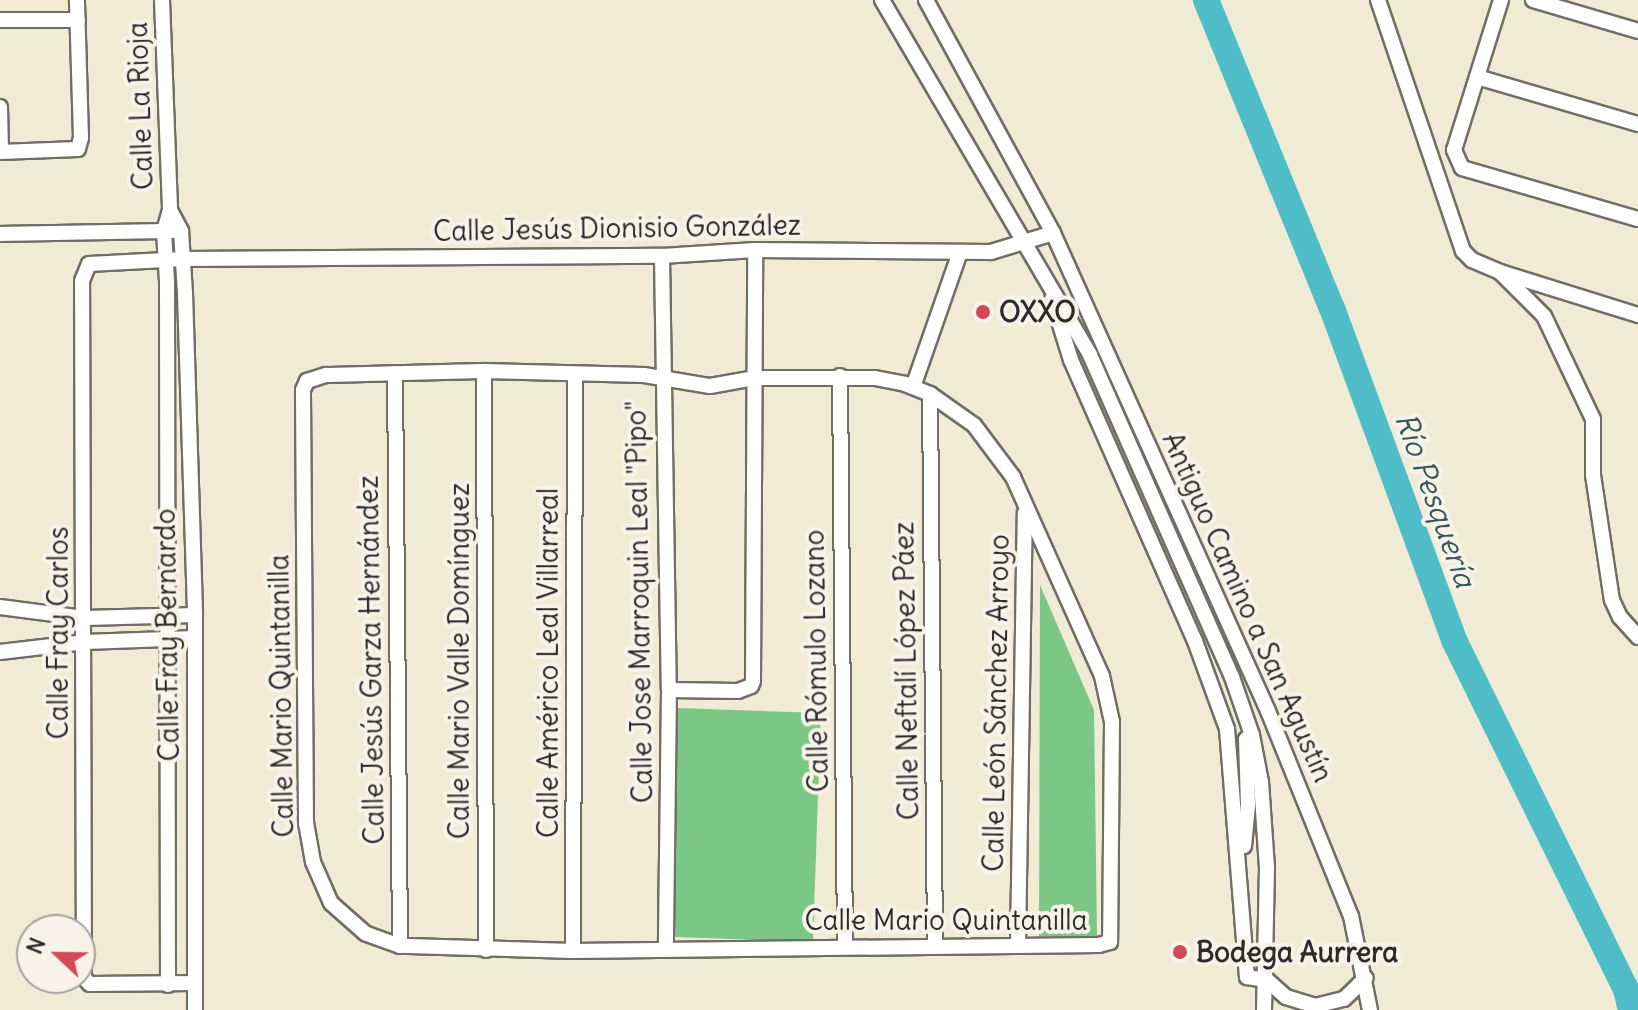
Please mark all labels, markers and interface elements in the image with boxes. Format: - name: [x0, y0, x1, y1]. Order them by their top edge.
- street label: Calle La Rioja: [120, 21, 160, 191]
- street label: Calle Jesús Dionisio González: [433, 208, 801, 248]
- place label: OXXO: [999, 295, 1076, 329]
- marker: OXXO: [974, 303, 992, 321]
- street label: Calle Jose Marroquin Leal "Pipo": [619, 400, 659, 804]
- water label: Río Pesquería: [1388, 408, 1484, 592]
- street label: Antiguo Camino a San Agustín: [1156, 427, 1340, 787]
- street label: Calle Jesús Garza Hernández: [351, 475, 391, 845]
- street label: Calle Mario Valle Domínguez: [442, 483, 476, 839]
- street label: Calle Américo Leal Villarreal: [531, 488, 565, 838]
- street label: Calle Fray Bernardo: [148, 508, 186, 762]
- street label: Calle Neftalí López Páez: [887, 521, 925, 821]
- street label: Calle Fray Carlos: [41, 526, 75, 740]
- street label: Calle Rómulo Lozano: [797, 529, 835, 793]
- street label: Calle León Sánchez Arroyo: [976, 534, 1016, 872]
- street label: Calle Mario Quintanilla: [262, 554, 300, 838]
- street label: Calle Mario Quintanilla: [804, 903, 1088, 937]
- north arrow: [16, 914, 96, 994]
- text: N: [20, 933, 51, 958]
- place label: Bodega Aurrera: [1196, 935, 1398, 969]
- marker: Bodega Aurrera: [1171, 943, 1189, 961]

